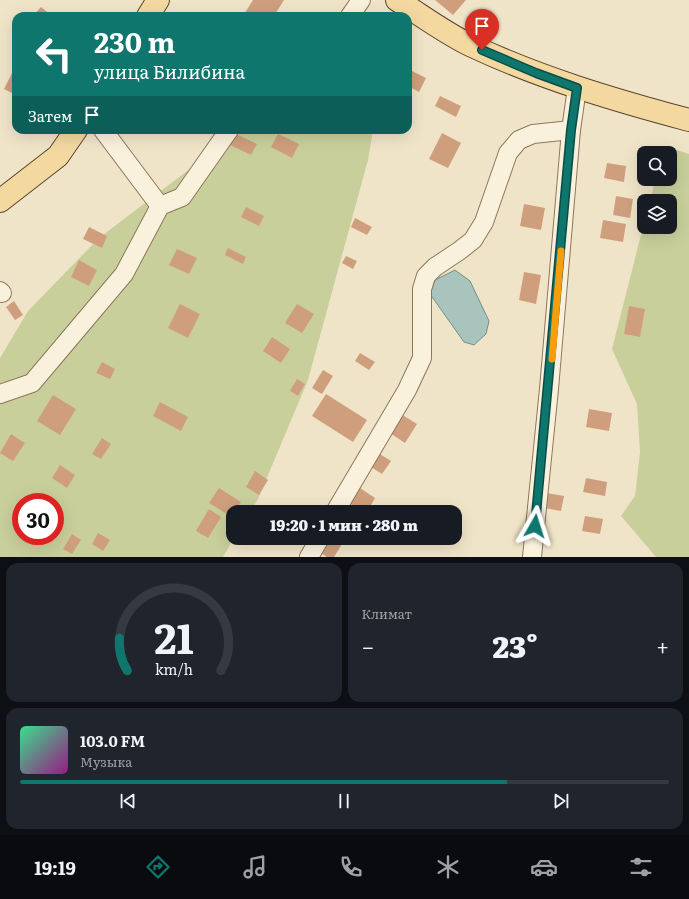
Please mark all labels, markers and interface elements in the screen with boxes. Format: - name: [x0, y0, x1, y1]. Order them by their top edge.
- pin: [465, 9, 499, 50]
- icon: arrive: [471, 15, 493, 37]
- text: 230 m: [94, 20, 175, 62]
- icon: left: [28, 28, 80, 80]
- text: улица Билибина: [94, 58, 245, 85]
- text: Затем: [28, 104, 73, 127]
- icon: arrive: [81, 104, 103, 126]
- map controls: [637, 146, 677, 234]
- button: search: [637, 146, 677, 186]
- button: layers: [637, 194, 677, 234]
- speed limit sign: 30: [12, 493, 64, 545]
- position arrow: [514, 505, 556, 547]
- text: 19:20 · 1 мин · 280 m: [270, 513, 418, 536]
- text: 21: [154, 604, 194, 666]
- text: Климат: [362, 604, 412, 623]
- text: 23°: [492, 623, 538, 667]
- text: −: [362, 629, 374, 662]
- text: +: [656, 629, 669, 662]
- text: km/h: [155, 657, 193, 678]
- text: 103.0 FM: [80, 729, 145, 752]
- text: Музыка: [80, 752, 132, 771]
- icon: previous: [117, 790, 139, 812]
- icon: pause: [333, 790, 355, 812]
- icon: next: [550, 790, 572, 812]
- icon: directions: [144, 853, 172, 881]
- icon: music: [241, 853, 269, 881]
- icon: phone: [337, 853, 365, 881]
- icon: climate: [434, 853, 462, 881]
- icon: car: [530, 853, 558, 881]
- icon: filters: [627, 853, 655, 881]
- text: 19:19: [34, 854, 76, 881]

